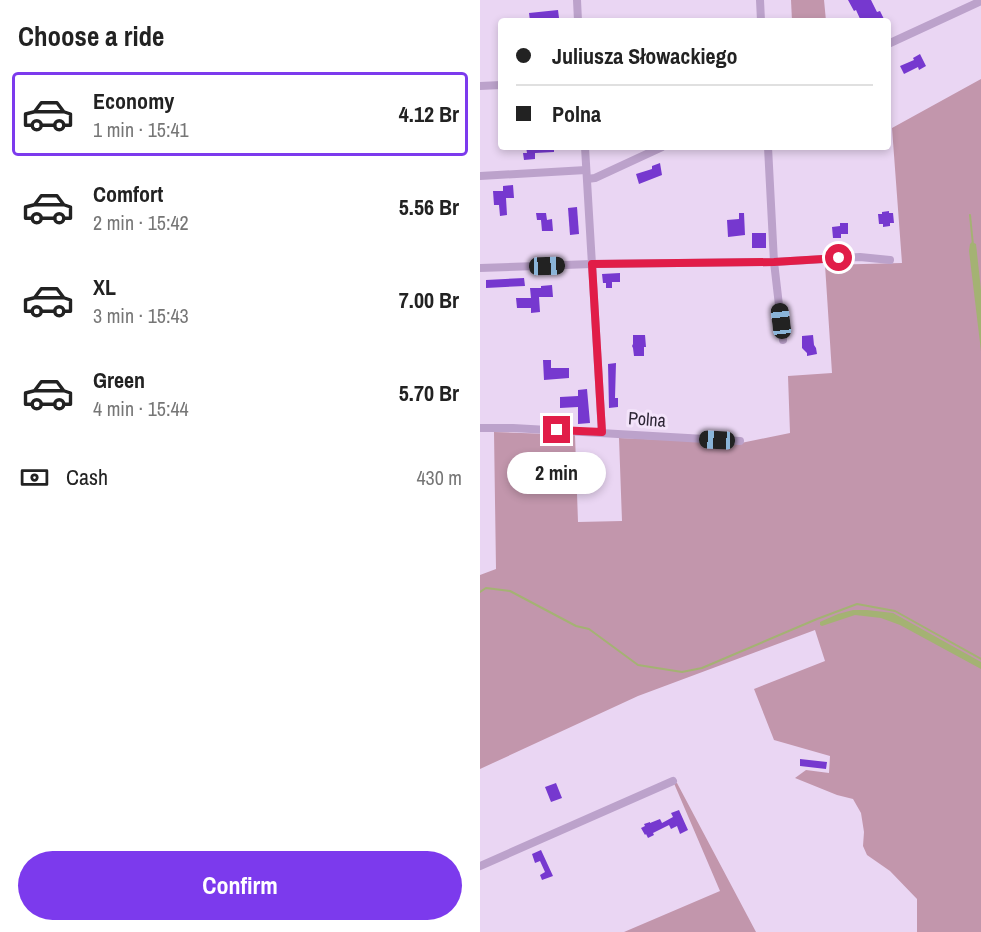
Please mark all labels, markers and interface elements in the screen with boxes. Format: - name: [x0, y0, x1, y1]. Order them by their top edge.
- text: Choose a ride: [18, 18, 164, 54]
- text: Juliusza Słowackiego: [552, 41, 738, 71]
- text: Economy: [93, 86, 174, 116]
- icon: car: [21, 87, 75, 141]
- text: 4.12 Br: [399, 99, 459, 129]
- text: Polna: [552, 99, 601, 129]
- text: 1 min · 15:41: [93, 116, 189, 143]
- text: Comfort: [93, 179, 163, 209]
- icon: car: [21, 180, 75, 234]
- text: 5.56 Br: [399, 192, 459, 222]
- text: 2 min · 15:42: [93, 209, 189, 236]
- route start: [825, 244, 852, 271]
- car: [529, 256, 565, 276]
- text: XL: [93, 272, 116, 302]
- icon: car: [21, 273, 75, 327]
- text: 7.00 Br: [399, 285, 459, 315]
- text: 3 min · 15:43: [93, 302, 189, 329]
- car: [770, 302, 792, 340]
- text: Green: [93, 365, 145, 395]
- icon: car: [21, 366, 75, 420]
- text: 5.70 Br: [399, 378, 459, 408]
- text: 4 min · 15:44: [93, 395, 189, 422]
- street label: Polna: [627, 405, 667, 433]
- route end: [543, 416, 570, 443]
- car: [699, 430, 735, 450]
- callout: 2 min: [508, 451, 607, 493]
- text: 2 min: [535, 459, 578, 486]
- icon: cash: [18, 461, 51, 494]
- text: Cash: [66, 462, 108, 492]
- text: 430 m: [416, 464, 462, 491]
- button: Confirm: [18, 851, 462, 920]

